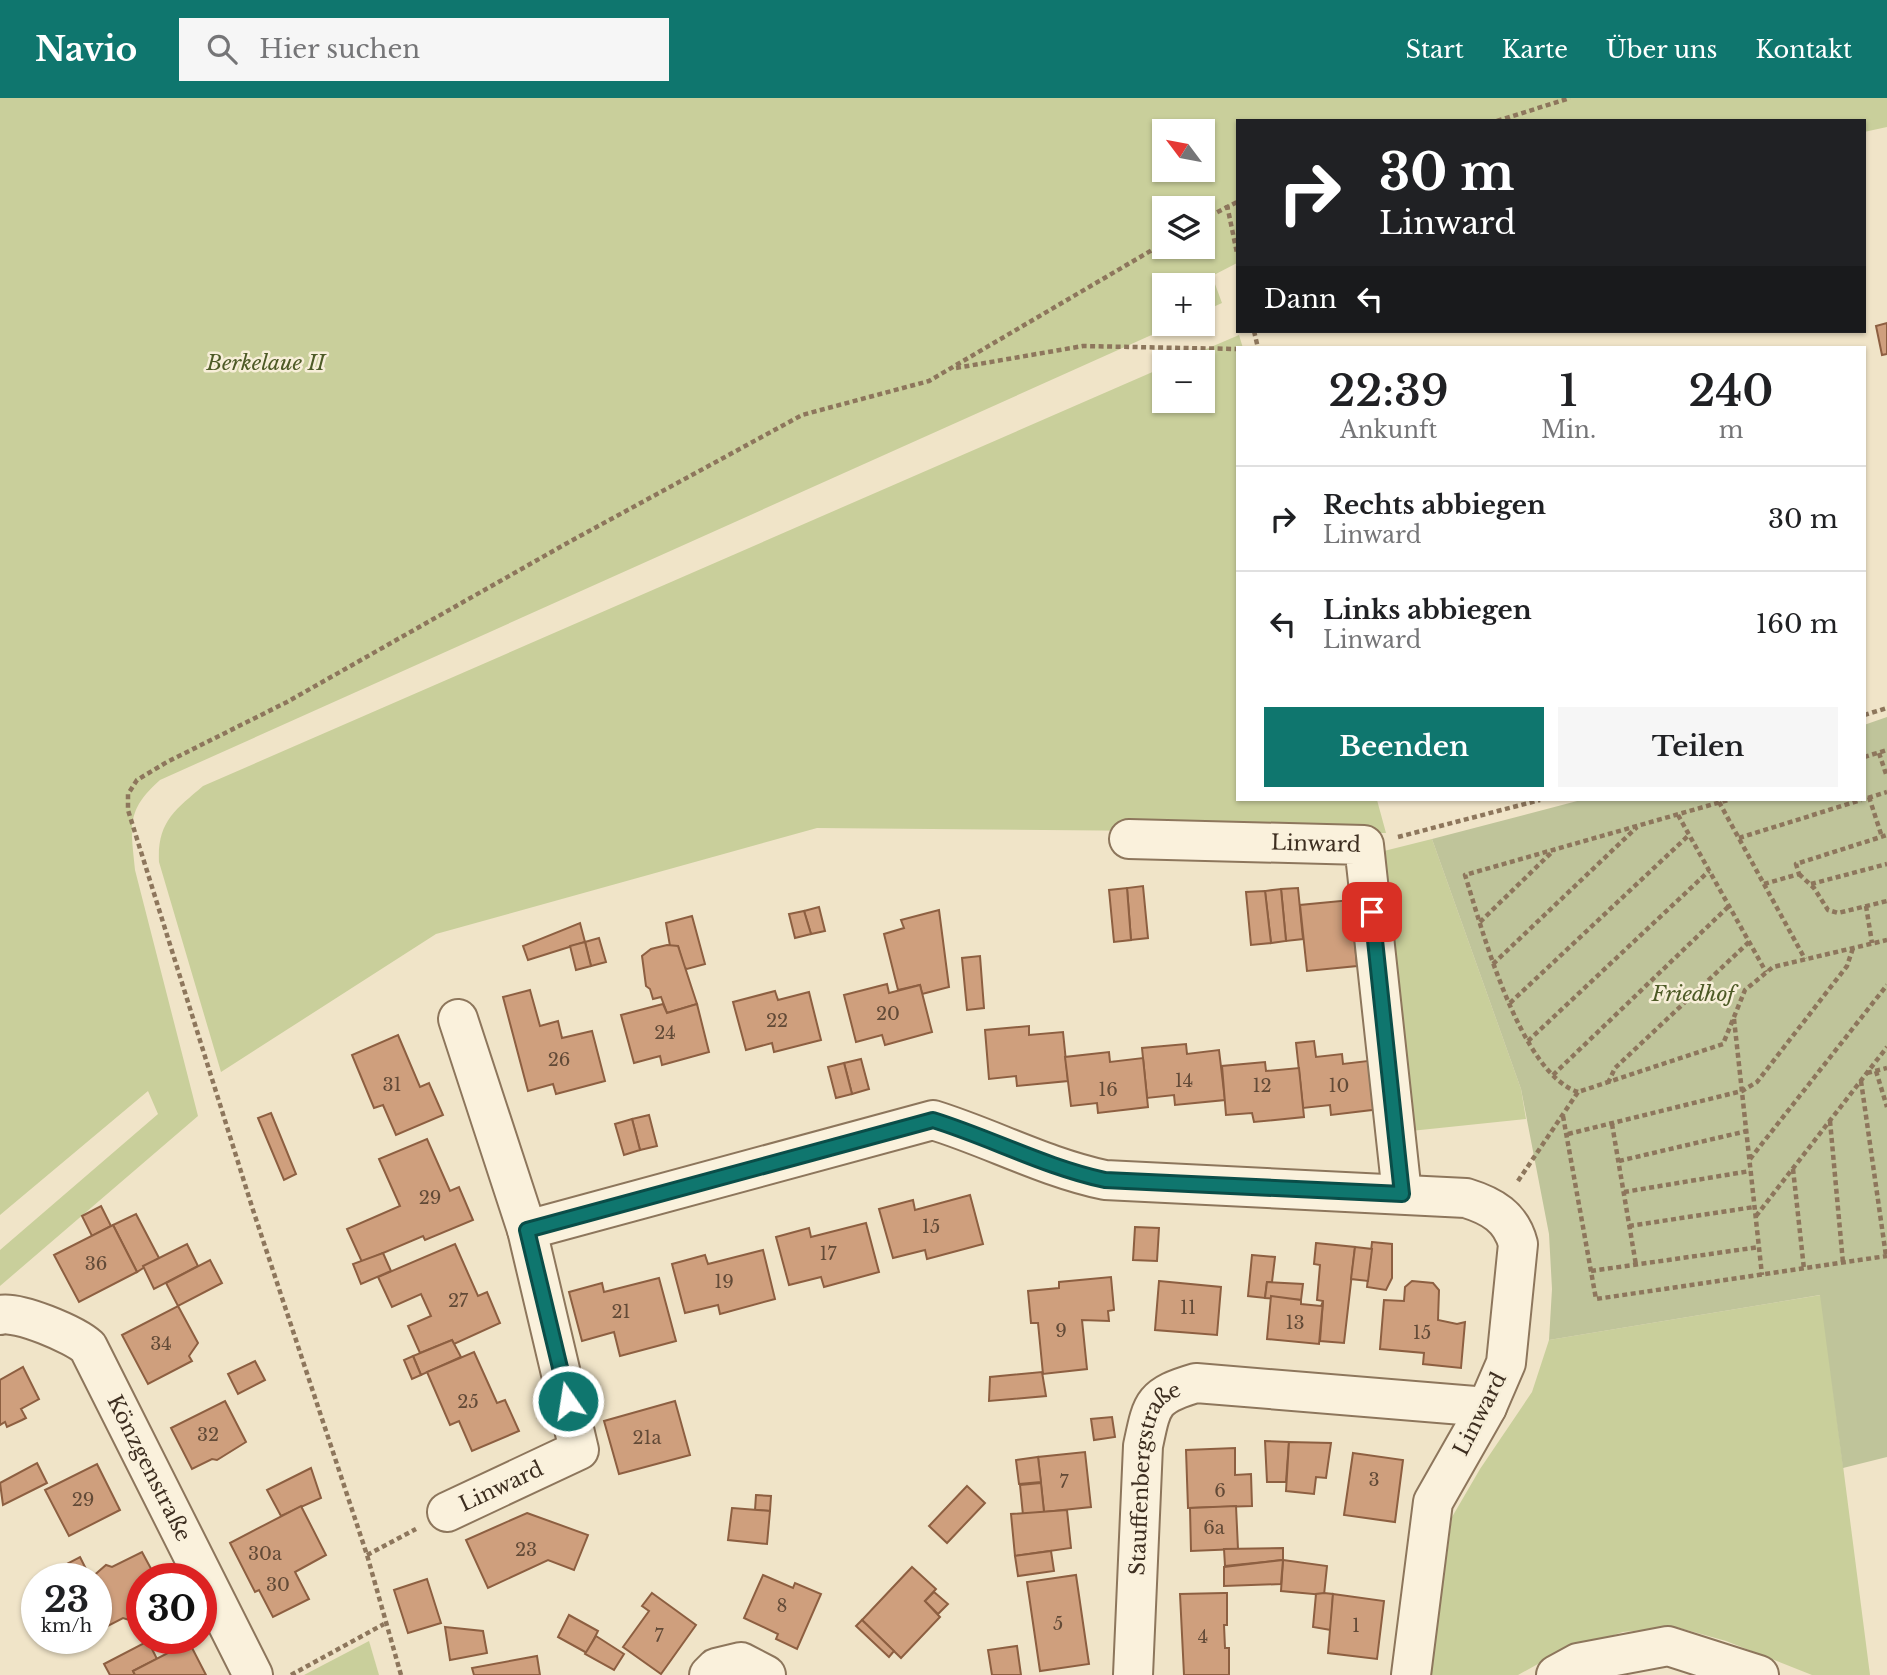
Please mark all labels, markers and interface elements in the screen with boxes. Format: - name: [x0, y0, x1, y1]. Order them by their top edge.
- search box: [179, 18, 669, 81]
- text: Navio: [35, 29, 137, 70]
- icon: search: [203, 30, 241, 68]
- text: Hier suchen: [259, 33, 420, 65]
- text: Start: [1406, 35, 1464, 64]
- text: Karte: [1502, 35, 1568, 64]
- text: Über uns: [1606, 35, 1718, 64]
- text: Kontakt: [1756, 35, 1852, 64]
- north arrow: [1152, 119, 1214, 182]
- map controls: [1152, 119, 1215, 413]
- text: 30 m: [1379, 142, 1514, 203]
- icon: right: [1264, 147, 1355, 238]
- button: layers: [1152, 196, 1215, 259]
- text: Linward: [1379, 203, 1516, 243]
- button: +: [1152, 273, 1215, 336]
- icon: left: [1351, 280, 1389, 318]
- text: Dann: [1264, 283, 1337, 315]
- park label: Berkelaue II: [206, 350, 328, 376]
- button: −: [1152, 350, 1215, 413]
- text: 22:39: [1329, 365, 1449, 417]
- text: 1: [1559, 365, 1578, 417]
- text: 240: [1689, 365, 1773, 417]
- text: Ankunft: [1340, 416, 1437, 444]
- text: Min.: [1541, 416, 1596, 444]
- text: m: [1719, 416, 1743, 444]
- text: Rechts abbiegen: [1323, 489, 1546, 521]
- icon: right: [1264, 500, 1302, 538]
- text: 30 m: [1768, 503, 1838, 535]
- text: Linward: [1323, 521, 1421, 549]
- text: Links abbiegen: [1323, 594, 1532, 626]
- icon: left: [1264, 605, 1302, 643]
- text: 160 m: [1756, 608, 1838, 640]
- text: Linward: [1323, 626, 1421, 654]
- button: Beenden: [1264, 707, 1544, 787]
- button: Teilen: [1558, 707, 1838, 787]
- street label: Linward: [1271, 830, 1361, 858]
- pin: [1342, 882, 1402, 942]
- icon: arrive: [1353, 893, 1391, 931]
- park label: Friedhof: [1651, 981, 1739, 1007]
- house number: 20: [876, 1003, 900, 1025]
- house number: 22: [766, 1010, 788, 1032]
- house number: 24: [654, 1022, 676, 1044]
- house number: 26: [548, 1049, 570, 1071]
- house number: 14: [1175, 1070, 1193, 1092]
- house number: 31: [382, 1074, 402, 1096]
- house number: 12: [1252, 1075, 1272, 1097]
- house number: 10: [1329, 1075, 1349, 1097]
- house number: 16: [1098, 1079, 1118, 1101]
- house number: 29: [419, 1187, 441, 1209]
- house number: 15: [922, 1216, 940, 1238]
- house number: 17: [819, 1243, 837, 1265]
- house number: 36: [85, 1253, 107, 1275]
- house number: 19: [714, 1271, 734, 1293]
- house number: 27: [448, 1290, 469, 1312]
- house number: 11: [1180, 1297, 1196, 1319]
- house number: 21: [611, 1301, 631, 1323]
- house number: 13: [1285, 1312, 1305, 1334]
- house number: 9: [1055, 1320, 1067, 1342]
- house number: 15: [1413, 1322, 1431, 1344]
- house number: 34: [150, 1333, 172, 1355]
- position arrow: [531, 1364, 605, 1438]
- street label: Linward: [1448, 1368, 1512, 1460]
- street label: Stauffenbergstraße: [1124, 1376, 1185, 1576]
- street label: Könzgenstraße: [101, 1391, 197, 1546]
- house number: 25: [457, 1391, 479, 1413]
- house number: 32: [197, 1424, 219, 1446]
- house number: 21a: [632, 1427, 662, 1449]
- street label: Linward: [455, 1456, 547, 1517]
- house number: 3: [1368, 1469, 1380, 1491]
- house number: 7: [1059, 1471, 1069, 1493]
- house number: 6: [1214, 1480, 1226, 1502]
- house number: 29: [72, 1489, 94, 1511]
- house number: 6a: [1203, 1517, 1225, 1539]
- house number: 23: [515, 1539, 537, 1561]
- house number: 30a: [248, 1543, 282, 1565]
- speed limit sign: 30: [126, 1563, 217, 1654]
- house number: 30: [266, 1574, 290, 1596]
- text: 23: [44, 1578, 89, 1621]
- house number: 8: [777, 1595, 787, 1617]
- house number: 5: [1053, 1613, 1063, 1635]
- text: km/h: [41, 1615, 92, 1637]
- house number: 1: [1352, 1615, 1360, 1637]
- house number: 7: [654, 1625, 664, 1647]
- house number: 4: [1198, 1626, 1208, 1648]

